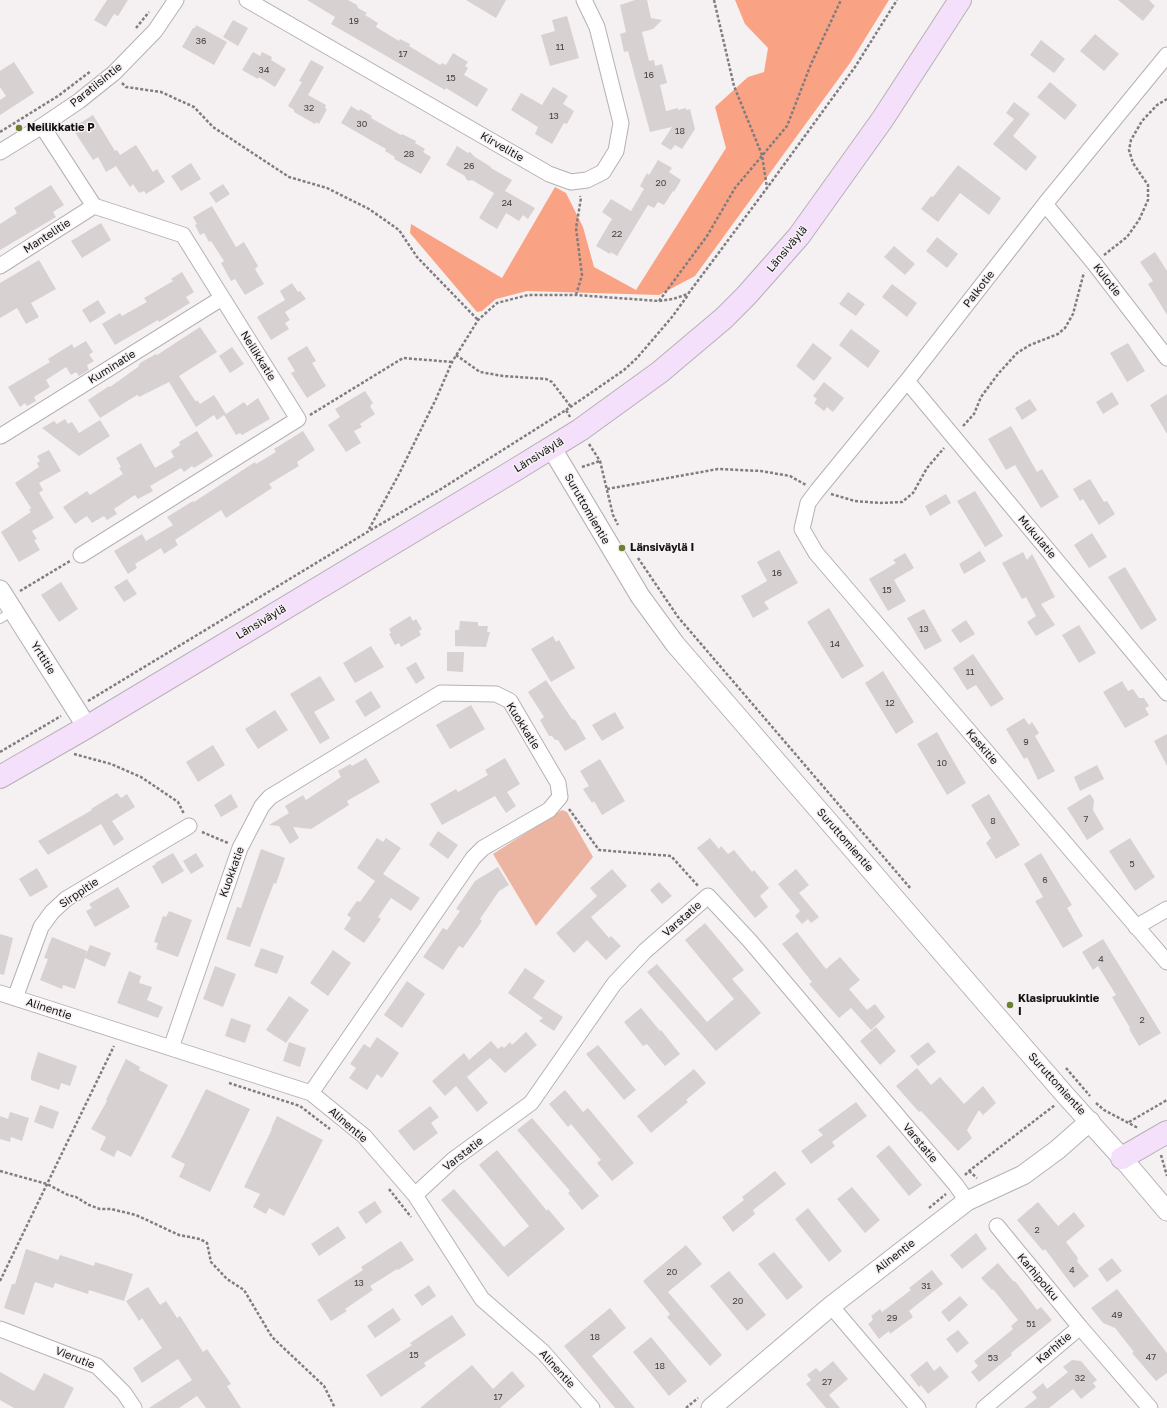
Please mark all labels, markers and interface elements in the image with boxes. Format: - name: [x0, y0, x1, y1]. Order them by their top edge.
- house number: 19: [349, 16, 359, 26]
- house number: 36: [196, 36, 206, 46]
- house number: 11: [556, 42, 564, 52]
- house number: 17: [398, 49, 408, 59]
- street label: Paratiisintie: [67, 60, 125, 110]
- house number: 34: [259, 65, 269, 75]
- house number: 16: [644, 70, 654, 80]
- house number: 15: [446, 73, 456, 83]
- house number: 32: [304, 103, 314, 113]
- house number: 13: [549, 111, 559, 121]
- house number: 30: [357, 119, 367, 129]
- place label: Neilikkatie P: [27, 121, 95, 135]
- marker: Neilikkatie P: [14, 123, 24, 133]
- house number: 18: [675, 126, 685, 136]
- street label: Kirvelitie: [478, 129, 526, 165]
- house number: 28: [404, 149, 414, 159]
- house number: 26: [464, 161, 474, 171]
- house number: 20: [656, 178, 666, 188]
- house number: 24: [502, 198, 512, 208]
- street label: Mantelitie: [21, 216, 73, 256]
- street label: Länsiväylä: [764, 223, 810, 275]
- house number: 22: [612, 229, 622, 239]
- street label: Kulotie: [1090, 261, 1124, 299]
- street label: Palkotie: [961, 268, 997, 310]
- street label: Neilikkatie: [237, 329, 279, 383]
- street label: Kuminatie: [86, 347, 138, 387]
- street label: Länsiväylä: [512, 435, 566, 475]
- street label: Suruttomientie: [561, 471, 613, 547]
- street label: Mukulatie: [1015, 513, 1059, 561]
- place label: Länsiväylä I: [630, 541, 694, 555]
- marker: Länsiväylä I: [617, 543, 627, 553]
- house number: 16: [772, 568, 782, 578]
- house number: 15: [882, 585, 892, 595]
- street label: Länsiväylä: [234, 602, 288, 642]
- house number: 13: [919, 624, 929, 634]
- street label: Yrttitie: [28, 639, 58, 677]
- house number: 14: [830, 639, 840, 649]
- house number: 11: [966, 667, 974, 677]
- house number: 12: [885, 698, 895, 708]
- street label: Kuokkatie: [503, 700, 543, 752]
- street label: Kaskitie: [963, 727, 1001, 767]
- house number: 9: [1023, 737, 1029, 747]
- house number: 10: [937, 758, 947, 768]
- street label: Suruttomientie: [814, 806, 876, 874]
- house number: 7: [1084, 814, 1088, 824]
- house number: 8: [990, 816, 996, 826]
- street label: Kuokkatie: [217, 845, 247, 899]
- house number: 5: [1129, 859, 1135, 869]
- street label: Sirppitie: [57, 875, 101, 911]
- house number: 6: [1042, 875, 1048, 885]
- street label: Varstatie: [660, 899, 704, 939]
- house number: 4: [1098, 954, 1104, 964]
- place label: Klasipruukintie I: [1018, 992, 1099, 1018]
- street label: Alinentie: [25, 995, 73, 1023]
- marker: Klasipruukintie I: [1005, 1000, 1015, 1010]
- house number: 2: [1139, 1015, 1145, 1025]
- street label: Suruttomientie: [1026, 1050, 1088, 1118]
- street label: Alinentie: [326, 1105, 370, 1145]
- street label: Varstatie: [900, 1121, 940, 1165]
- street label: Varstatie: [440, 1134, 486, 1174]
- house number: 2: [1034, 1225, 1040, 1235]
- street label: Alinentie: [872, 1236, 918, 1276]
- street label: Karhipolku: [1014, 1251, 1062, 1303]
- house number: 4: [1069, 1265, 1075, 1275]
- house number: 20: [667, 1267, 677, 1277]
- house number: 13: [354, 1278, 364, 1288]
- house number: 31: [921, 1281, 931, 1291]
- house number: 20: [733, 1296, 743, 1306]
- house number: 49: [1112, 1310, 1122, 1320]
- house number: 29: [887, 1313, 897, 1323]
- house number: 51: [1026, 1319, 1036, 1329]
- street label: Karhitie: [1034, 1330, 1074, 1366]
- house number: 18: [590, 1332, 600, 1342]
- street label: Vierutie: [53, 1344, 97, 1372]
- street label: Alinentie: [536, 1347, 578, 1391]
- house number: 15: [409, 1350, 419, 1360]
- house number: 47: [1146, 1352, 1156, 1362]
- house number: 53: [988, 1353, 998, 1363]
- house number: 18: [655, 1361, 665, 1371]
- house number: 32: [1075, 1373, 1085, 1383]
- house number: 27: [822, 1377, 832, 1387]
- house number: 17: [493, 1392, 503, 1402]

